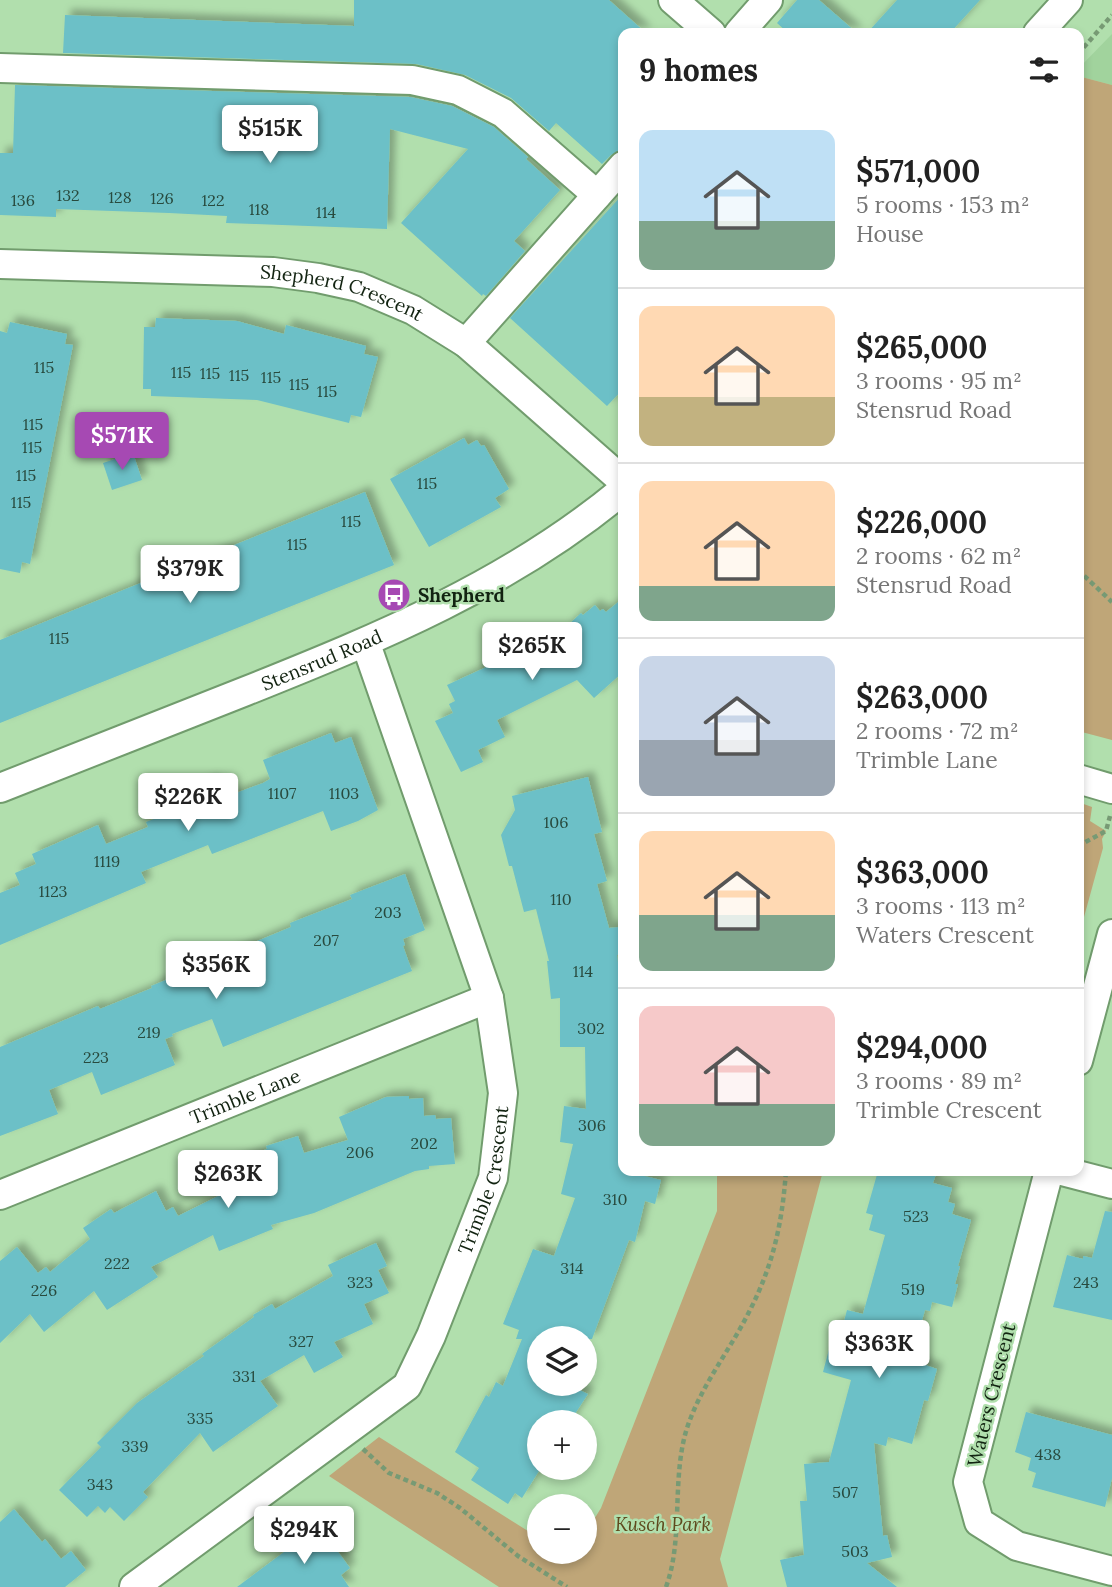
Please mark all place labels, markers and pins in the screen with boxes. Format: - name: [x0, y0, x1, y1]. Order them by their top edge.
- pin: $515K: [221, 106, 319, 165]
- pin: $571K: [73, 412, 171, 472]
- pin: $379K: [141, 546, 239, 605]
- bus stop icon: Shepherd: [375, 576, 413, 614]
- place label: Shepherd: [418, 583, 505, 607]
- pin: $265K: [483, 622, 581, 682]
- pin: $226K: [139, 774, 237, 833]
- pin: $356K: [167, 942, 265, 1001]
- pin: $263K: [179, 1150, 277, 1210]
- pin: $363K: [830, 1320, 928, 1380]
- pin: $294K: [255, 1506, 353, 1566]

